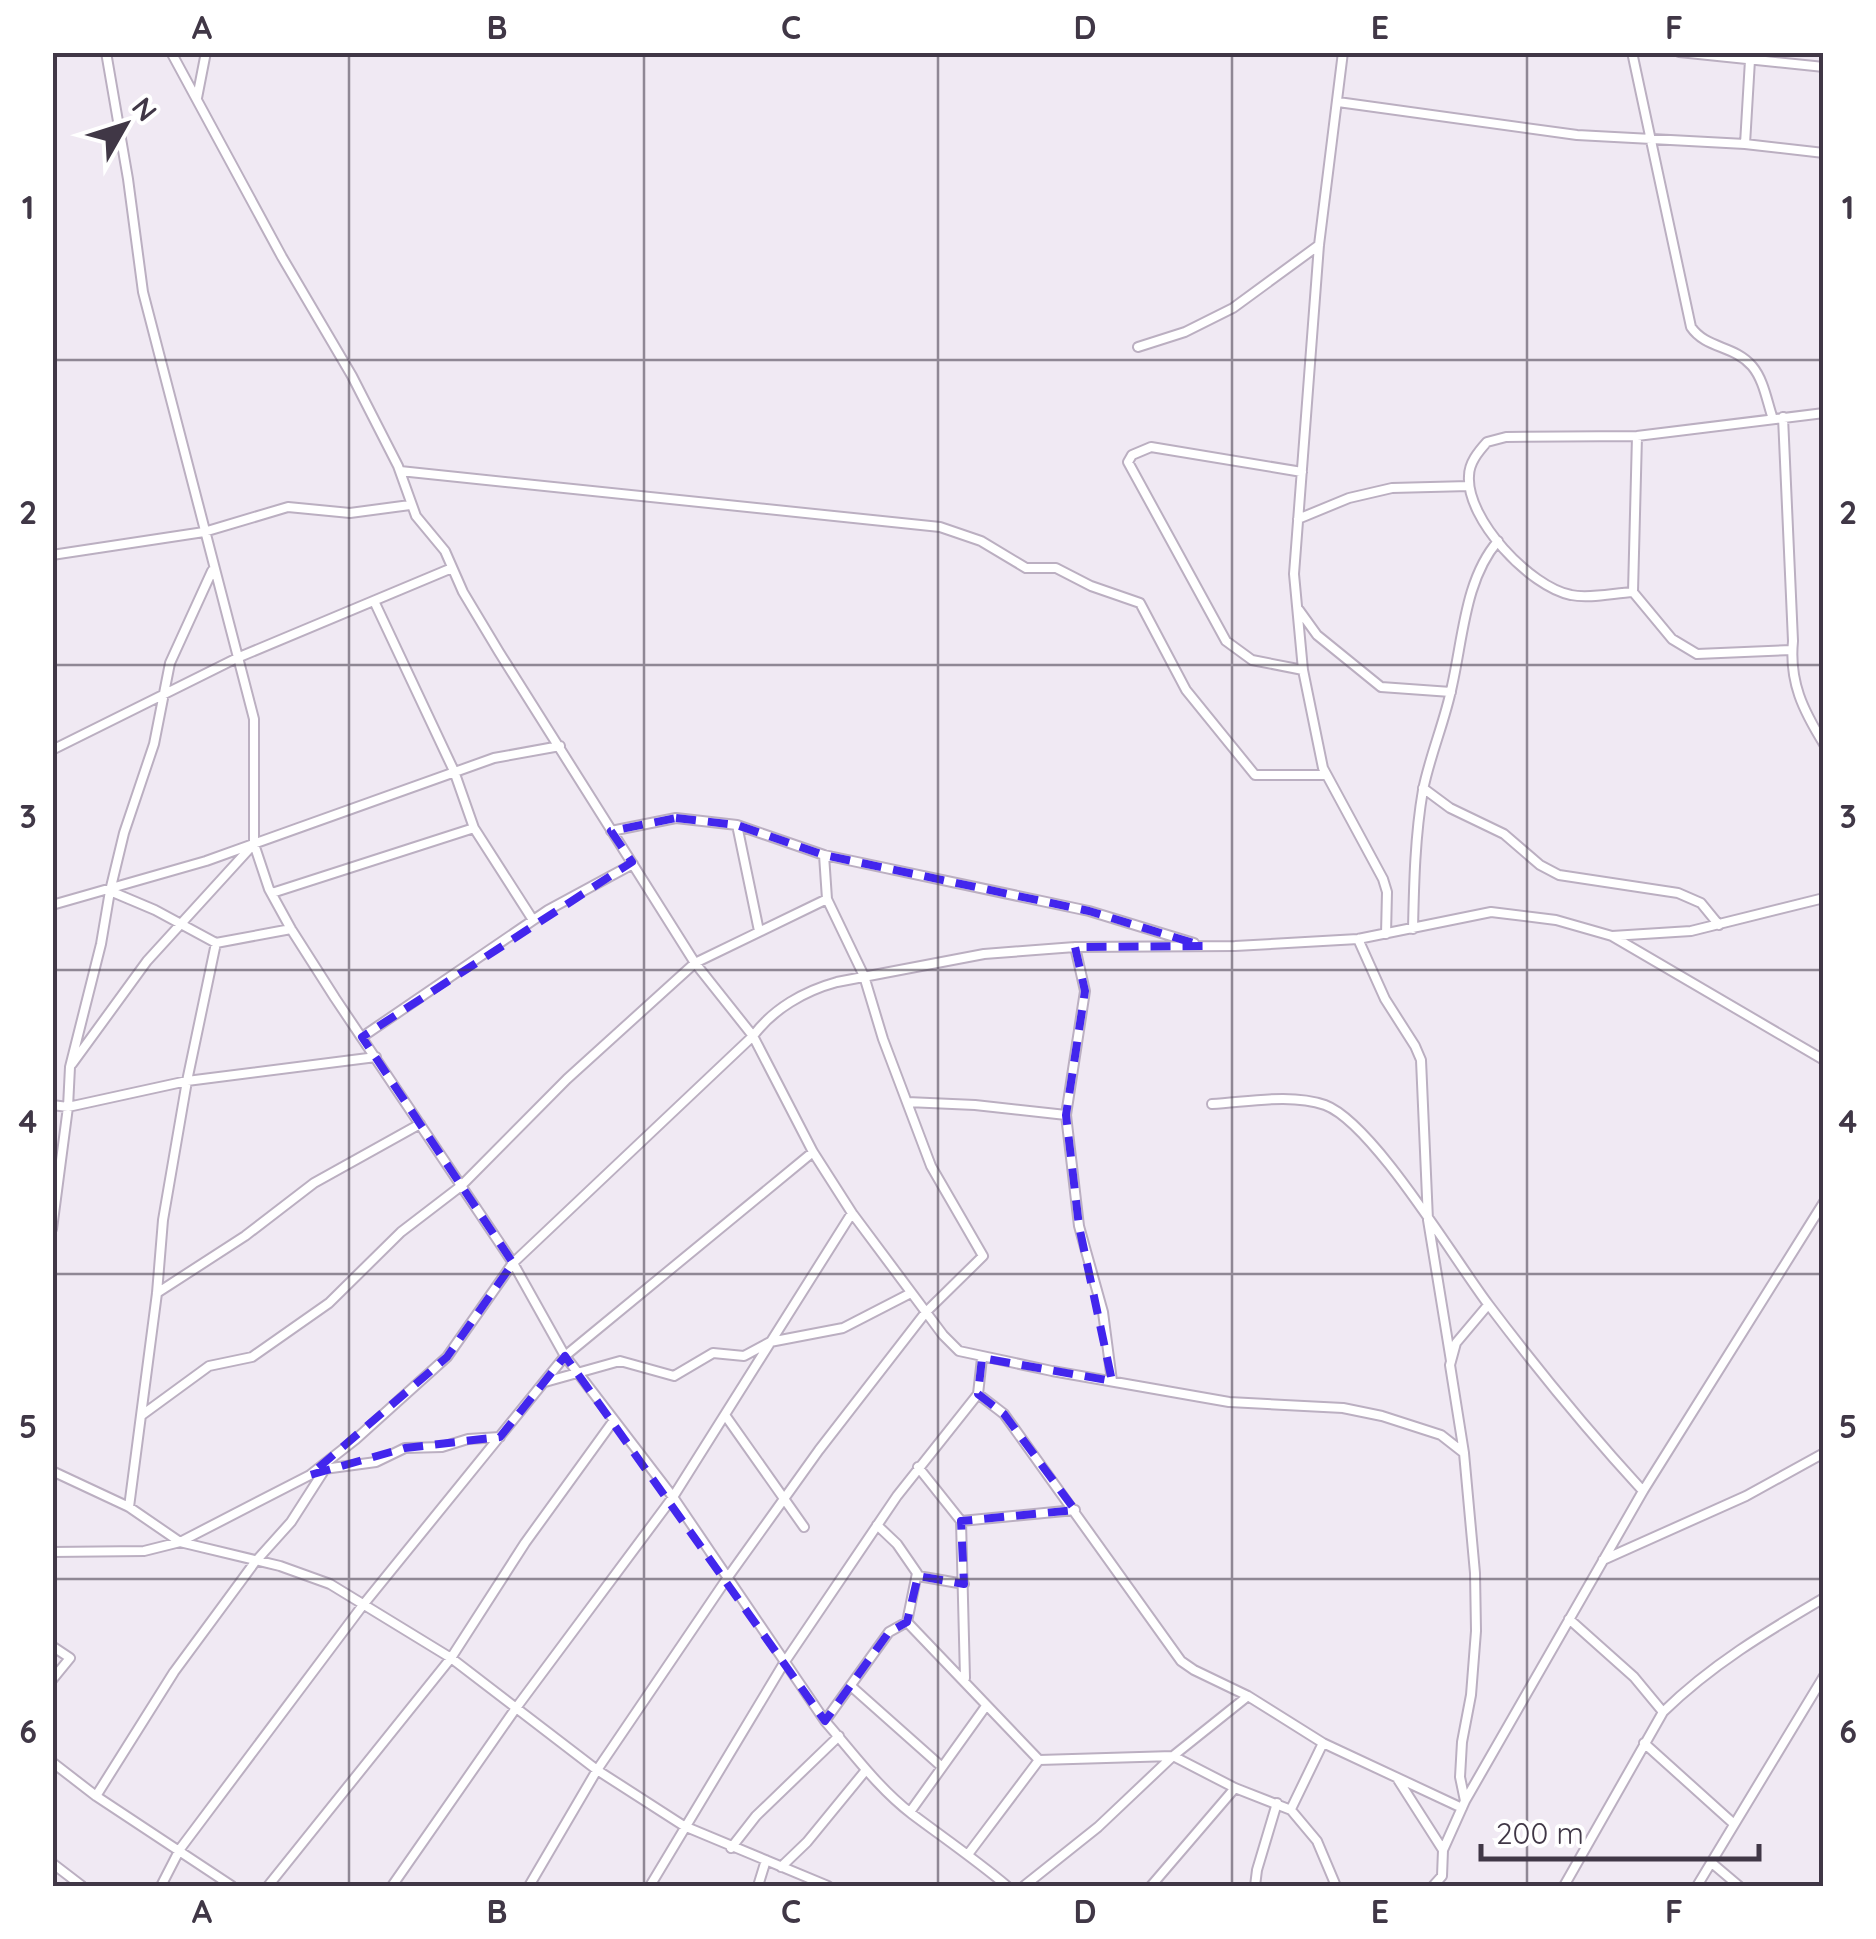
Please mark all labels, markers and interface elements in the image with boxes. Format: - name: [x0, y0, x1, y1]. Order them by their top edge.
- text: A: [192, 7, 213, 47]
- text: B: [487, 7, 507, 47]
- text: C: [781, 7, 801, 47]
- text: D: [1074, 7, 1096, 47]
- text: E: [1371, 7, 1389, 47]
- text: F: [1665, 7, 1683, 47]
- north arrow: [75, 75, 175, 175]
- text: N: [125, 90, 165, 128]
- text: 1: [22, 187, 34, 227]
- text: 1: [1842, 187, 1854, 227]
- text: 2: [19, 492, 37, 532]
- text: 2: [1839, 492, 1857, 532]
- text: 3: [19, 796, 37, 836]
- text: 3: [1839, 796, 1857, 836]
- text: 4: [19, 1101, 38, 1141]
- text: 4: [1839, 1101, 1858, 1141]
- text: 5: [19, 1406, 37, 1446]
- text: 5: [1839, 1406, 1857, 1446]
- text: 6: [19, 1711, 37, 1751]
- text: 6: [1839, 1711, 1857, 1751]
- scale bar: [1481, 1799, 1758, 1861]
- text: 200 m: [1496, 1814, 1584, 1852]
- text: A: [192, 1891, 213, 1931]
- text: B: [487, 1891, 507, 1931]
- text: C: [781, 1891, 801, 1931]
- text: D: [1074, 1891, 1096, 1931]
- text: E: [1371, 1891, 1389, 1931]
- text: F: [1665, 1891, 1683, 1931]

